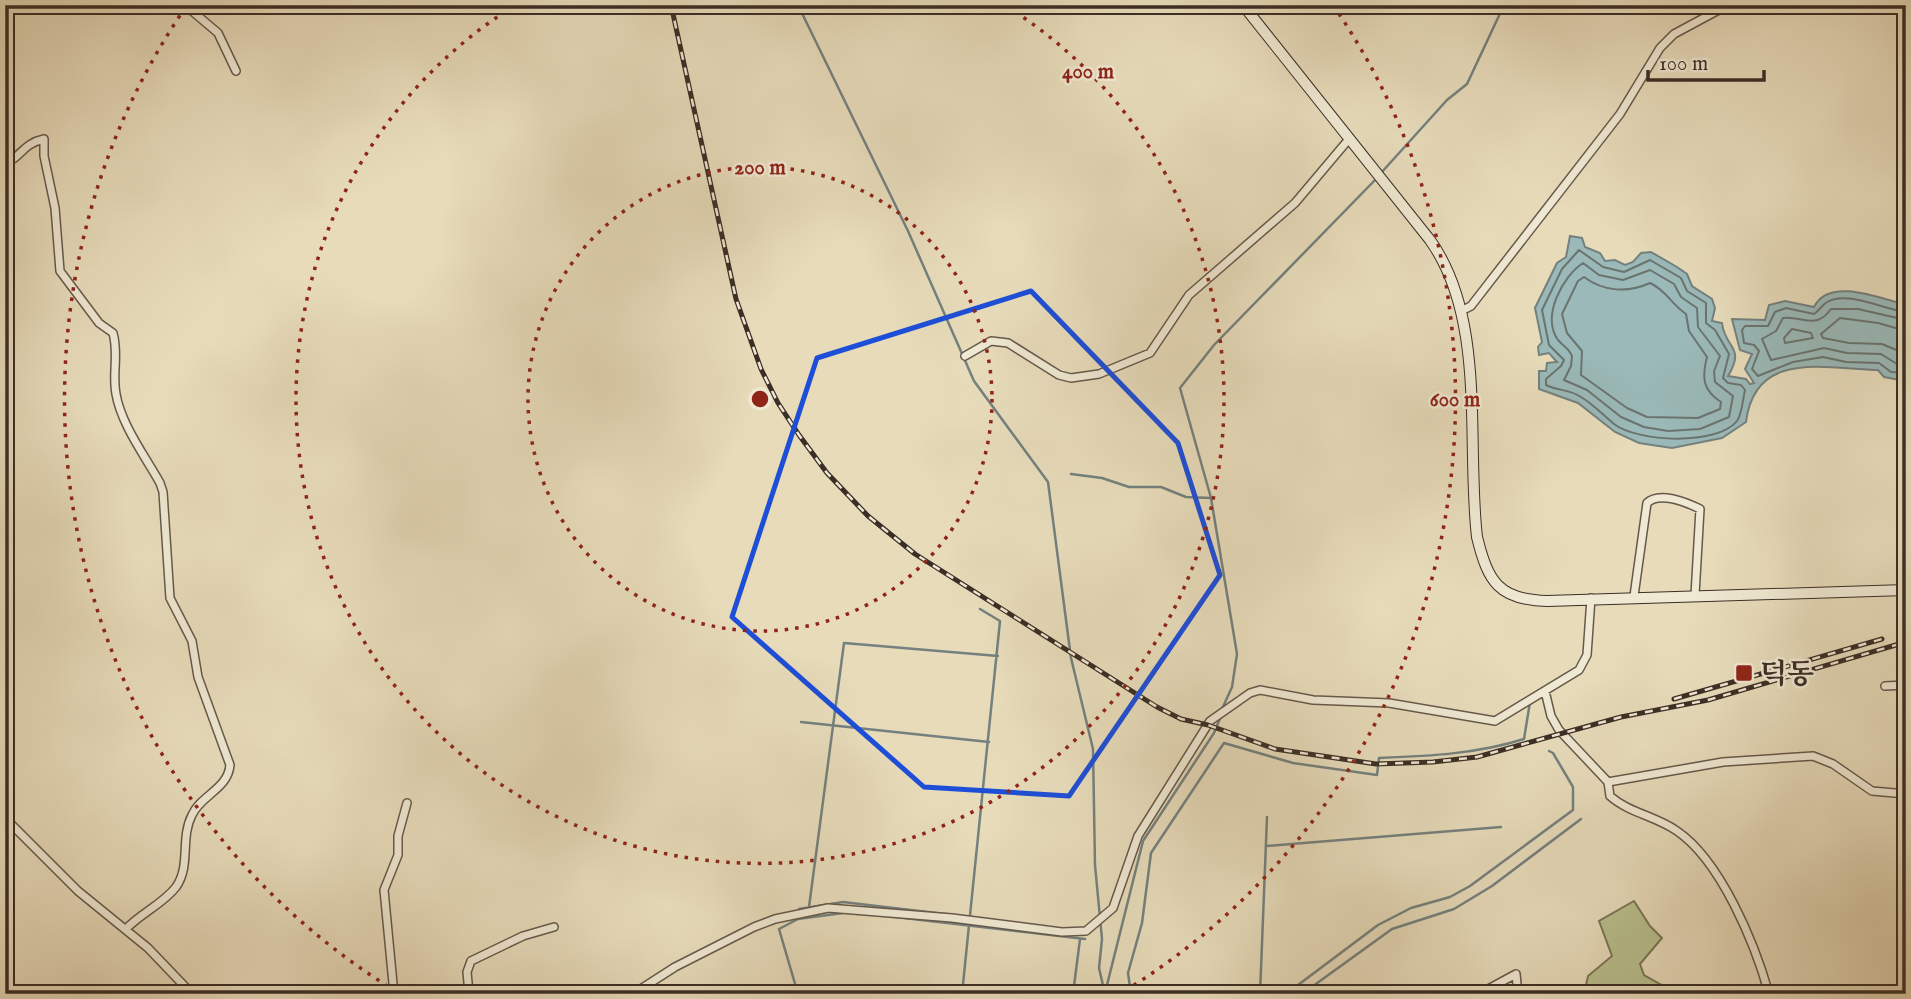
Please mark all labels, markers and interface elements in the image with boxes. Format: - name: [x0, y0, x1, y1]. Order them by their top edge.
- scale bar: [1648, 38, 1764, 82]
- text: 100 m: [1659, 51, 1708, 78]
- text: 400 m: [1062, 59, 1115, 86]
- text: 200 m: [734, 155, 786, 182]
- centre of rings: [748, 387, 772, 411]
- text: 600 m: [1430, 387, 1481, 414]
- place label: 덕동: [1760, 658, 1814, 693]
- marker: 덕동: [1734, 663, 1754, 683]

